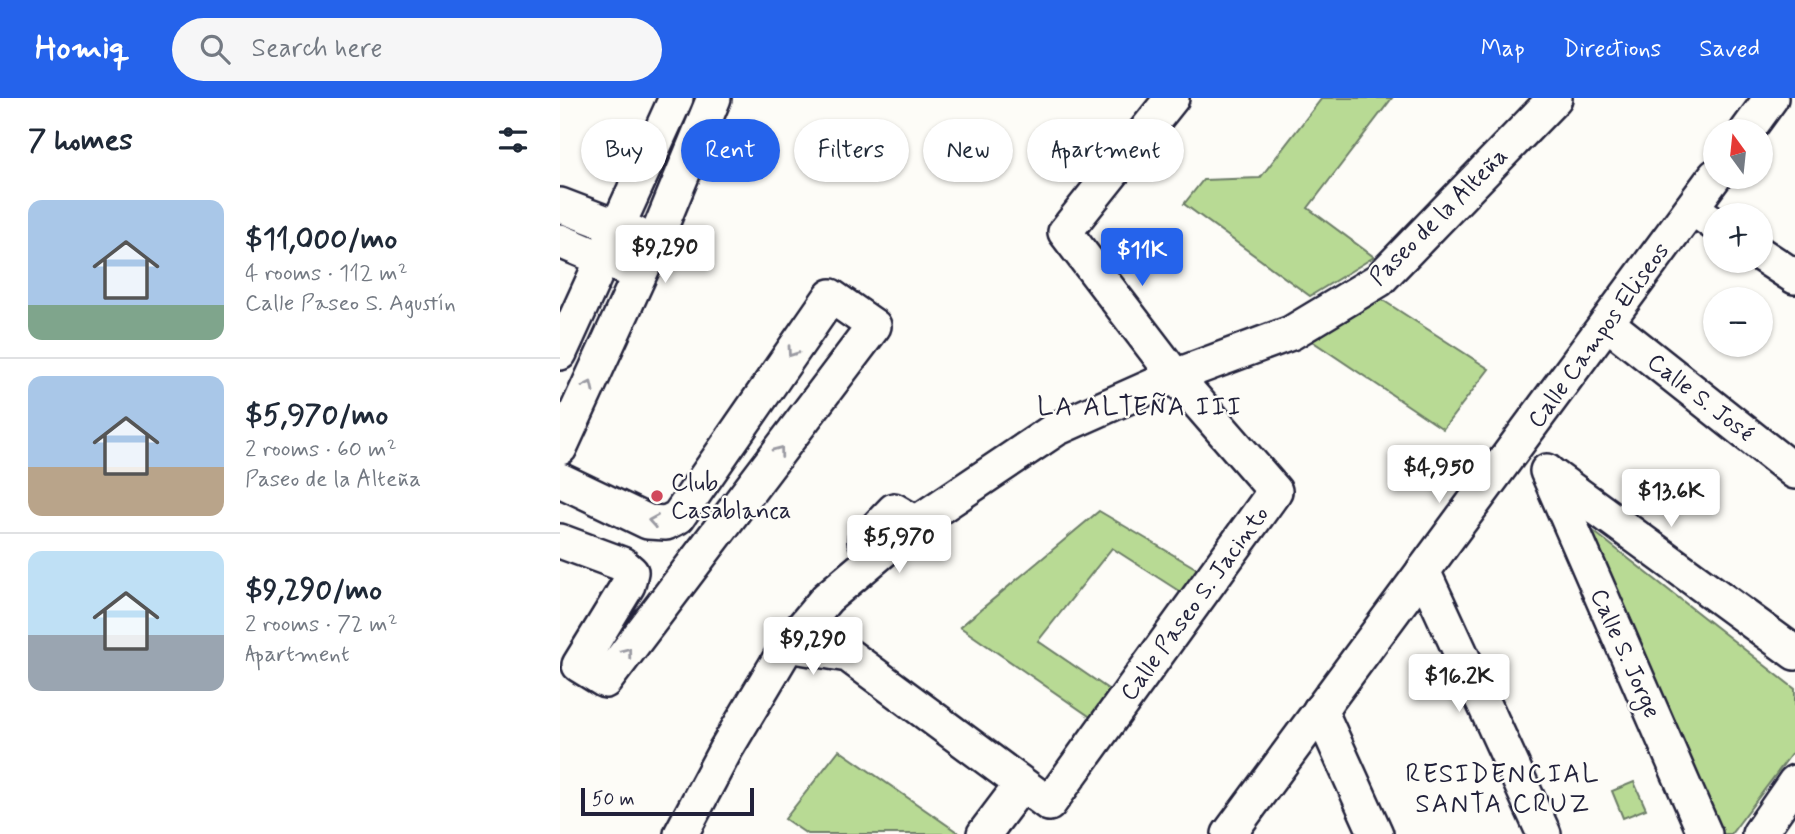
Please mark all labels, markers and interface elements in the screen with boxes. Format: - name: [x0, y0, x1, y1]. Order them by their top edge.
- search box: [172, 18, 662, 81]
- text: Homiq: [35, 27, 130, 71]
- icon: search: [196, 30, 234, 68]
- text: Search here: [252, 32, 382, 66]
- text: Map: [1481, 34, 1525, 65]
- text: Directions: [1563, 34, 1661, 65]
- text: Saved: [1699, 34, 1760, 65]
- chip: Buy: [581, 119, 667, 182]
- chip: Rent: [681, 119, 780, 182]
- chip: Filters: [794, 119, 909, 182]
- chip: New: [923, 119, 1013, 182]
- chip: Apartment: [1027, 119, 1184, 182]
- north arrow: [1703, 119, 1773, 189]
- map controls: [1703, 119, 1773, 357]
- text: 7 homes: [28, 121, 133, 160]
- icon: filters: [494, 121, 532, 159]
- street label: Paseo de la Alteña: [1363, 141, 1515, 293]
- button: +: [1703, 203, 1773, 273]
- text: $11,000/mo: [245, 220, 397, 259]
- pin: $9,290: [608, 226, 722, 285]
- icon: home: [84, 228, 168, 312]
- pin: $11K: [1101, 228, 1183, 288]
- text: $9,290: [632, 233, 698, 263]
- text: $11K: [1117, 236, 1167, 266]
- street label: Calle Campos Eliseos: [1521, 237, 1677, 435]
- text: 4 rooms · 112 m²: [245, 259, 408, 289]
- button: −: [1703, 287, 1773, 357]
- text: Calle Paseo S. Agustín: [245, 289, 456, 319]
- one-way arrow: [788, 344, 800, 357]
- street label: Calle S. José: [1640, 347, 1760, 450]
- one-way arrow: [581, 381, 595, 393]
- district label: LA ALTEÑA III: [1037, 391, 1243, 425]
- text: $5,970/mo: [245, 396, 388, 435]
- icon: home: [84, 404, 168, 488]
- text: 2 rooms · 60 m²: [245, 435, 397, 465]
- one-way arrow: [771, 446, 784, 459]
- pin: $4,950: [1382, 446, 1496, 505]
- text: $4,950: [1403, 453, 1475, 483]
- text: Paseo de la Alteña: [245, 465, 421, 495]
- place label: Club Casablanca: [671, 468, 791, 527]
- pin: $13.6K: [1614, 470, 1728, 529]
- text: $13.6K: [1638, 477, 1704, 507]
- marker: Club Casablanca: [649, 488, 665, 504]
- street label: Calle Paseo S. Jacinto: [1114, 500, 1276, 707]
- one-way arrow: [647, 514, 659, 529]
- pin: $5,970: [842, 516, 956, 575]
- text: $5,970: [863, 523, 935, 553]
- text: $9,290/mo: [245, 571, 382, 610]
- icon: home: [84, 579, 168, 663]
- street label: Calle S. Jorge: [1580, 584, 1667, 724]
- text: 2 rooms · 72 m²: [245, 610, 398, 640]
- pin: $9,290: [756, 618, 870, 677]
- text: $9,290: [780, 625, 846, 655]
- text: Apartment: [245, 640, 350, 670]
- one-way arrow: [619, 647, 632, 660]
- pin: $16.2K: [1402, 654, 1516, 714]
- text: $16.2K: [1425, 662, 1493, 692]
- district label: RESIDENCIAL SANTA CRUZ: [1406, 758, 1600, 822]
- scale bar: [581, 785, 754, 817]
- text: 50 m: [592, 787, 635, 812]

